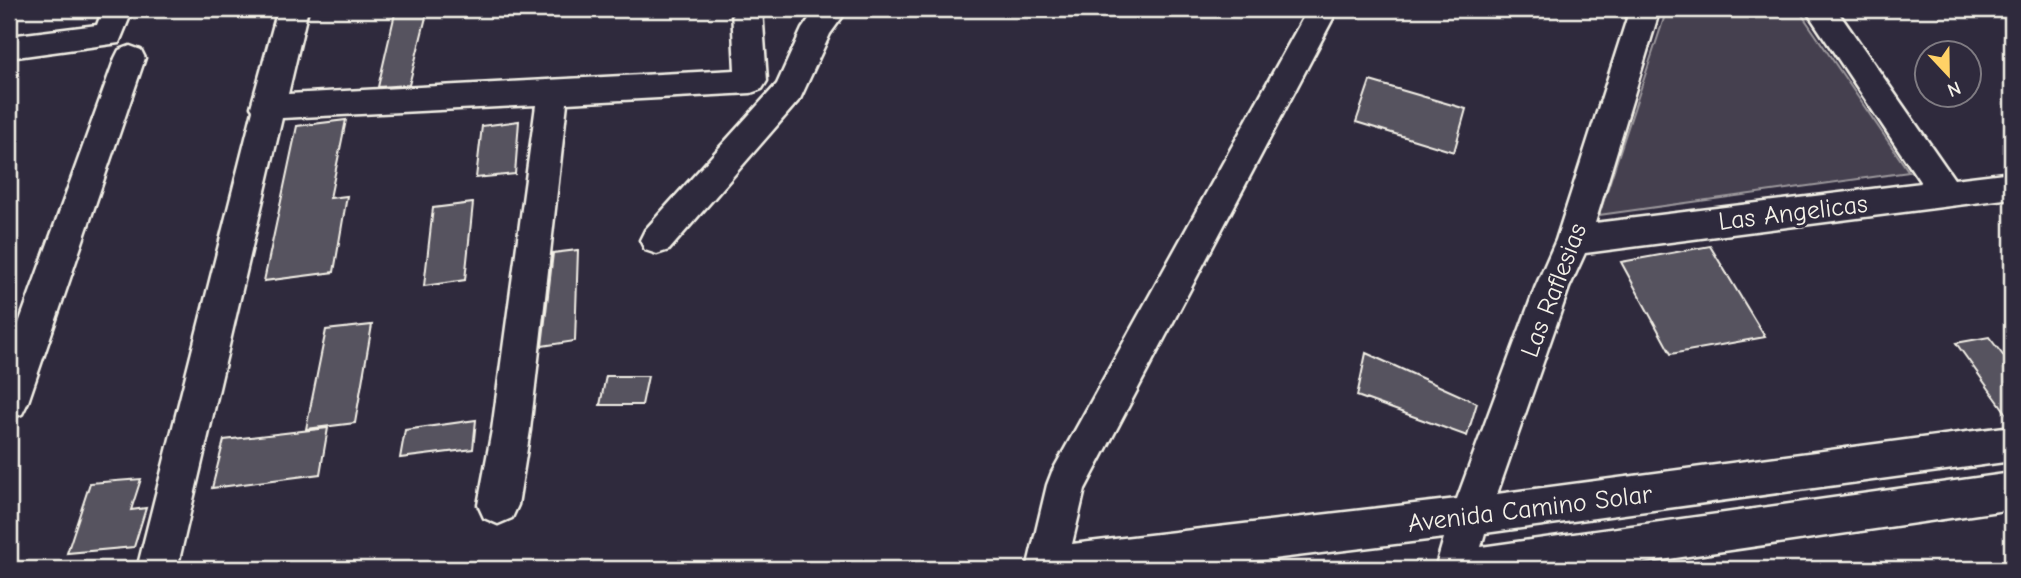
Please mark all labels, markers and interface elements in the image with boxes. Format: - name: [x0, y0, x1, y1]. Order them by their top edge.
- north arrow: [1912, 38, 1982, 108]
- text: N: [1944, 76, 1964, 101]
- street label: Las Angelicas: [1717, 189, 1869, 237]
- street label: Las Raflesias: [1515, 219, 1593, 362]
- street label: Avenida Camino Solar: [1406, 479, 1655, 539]

